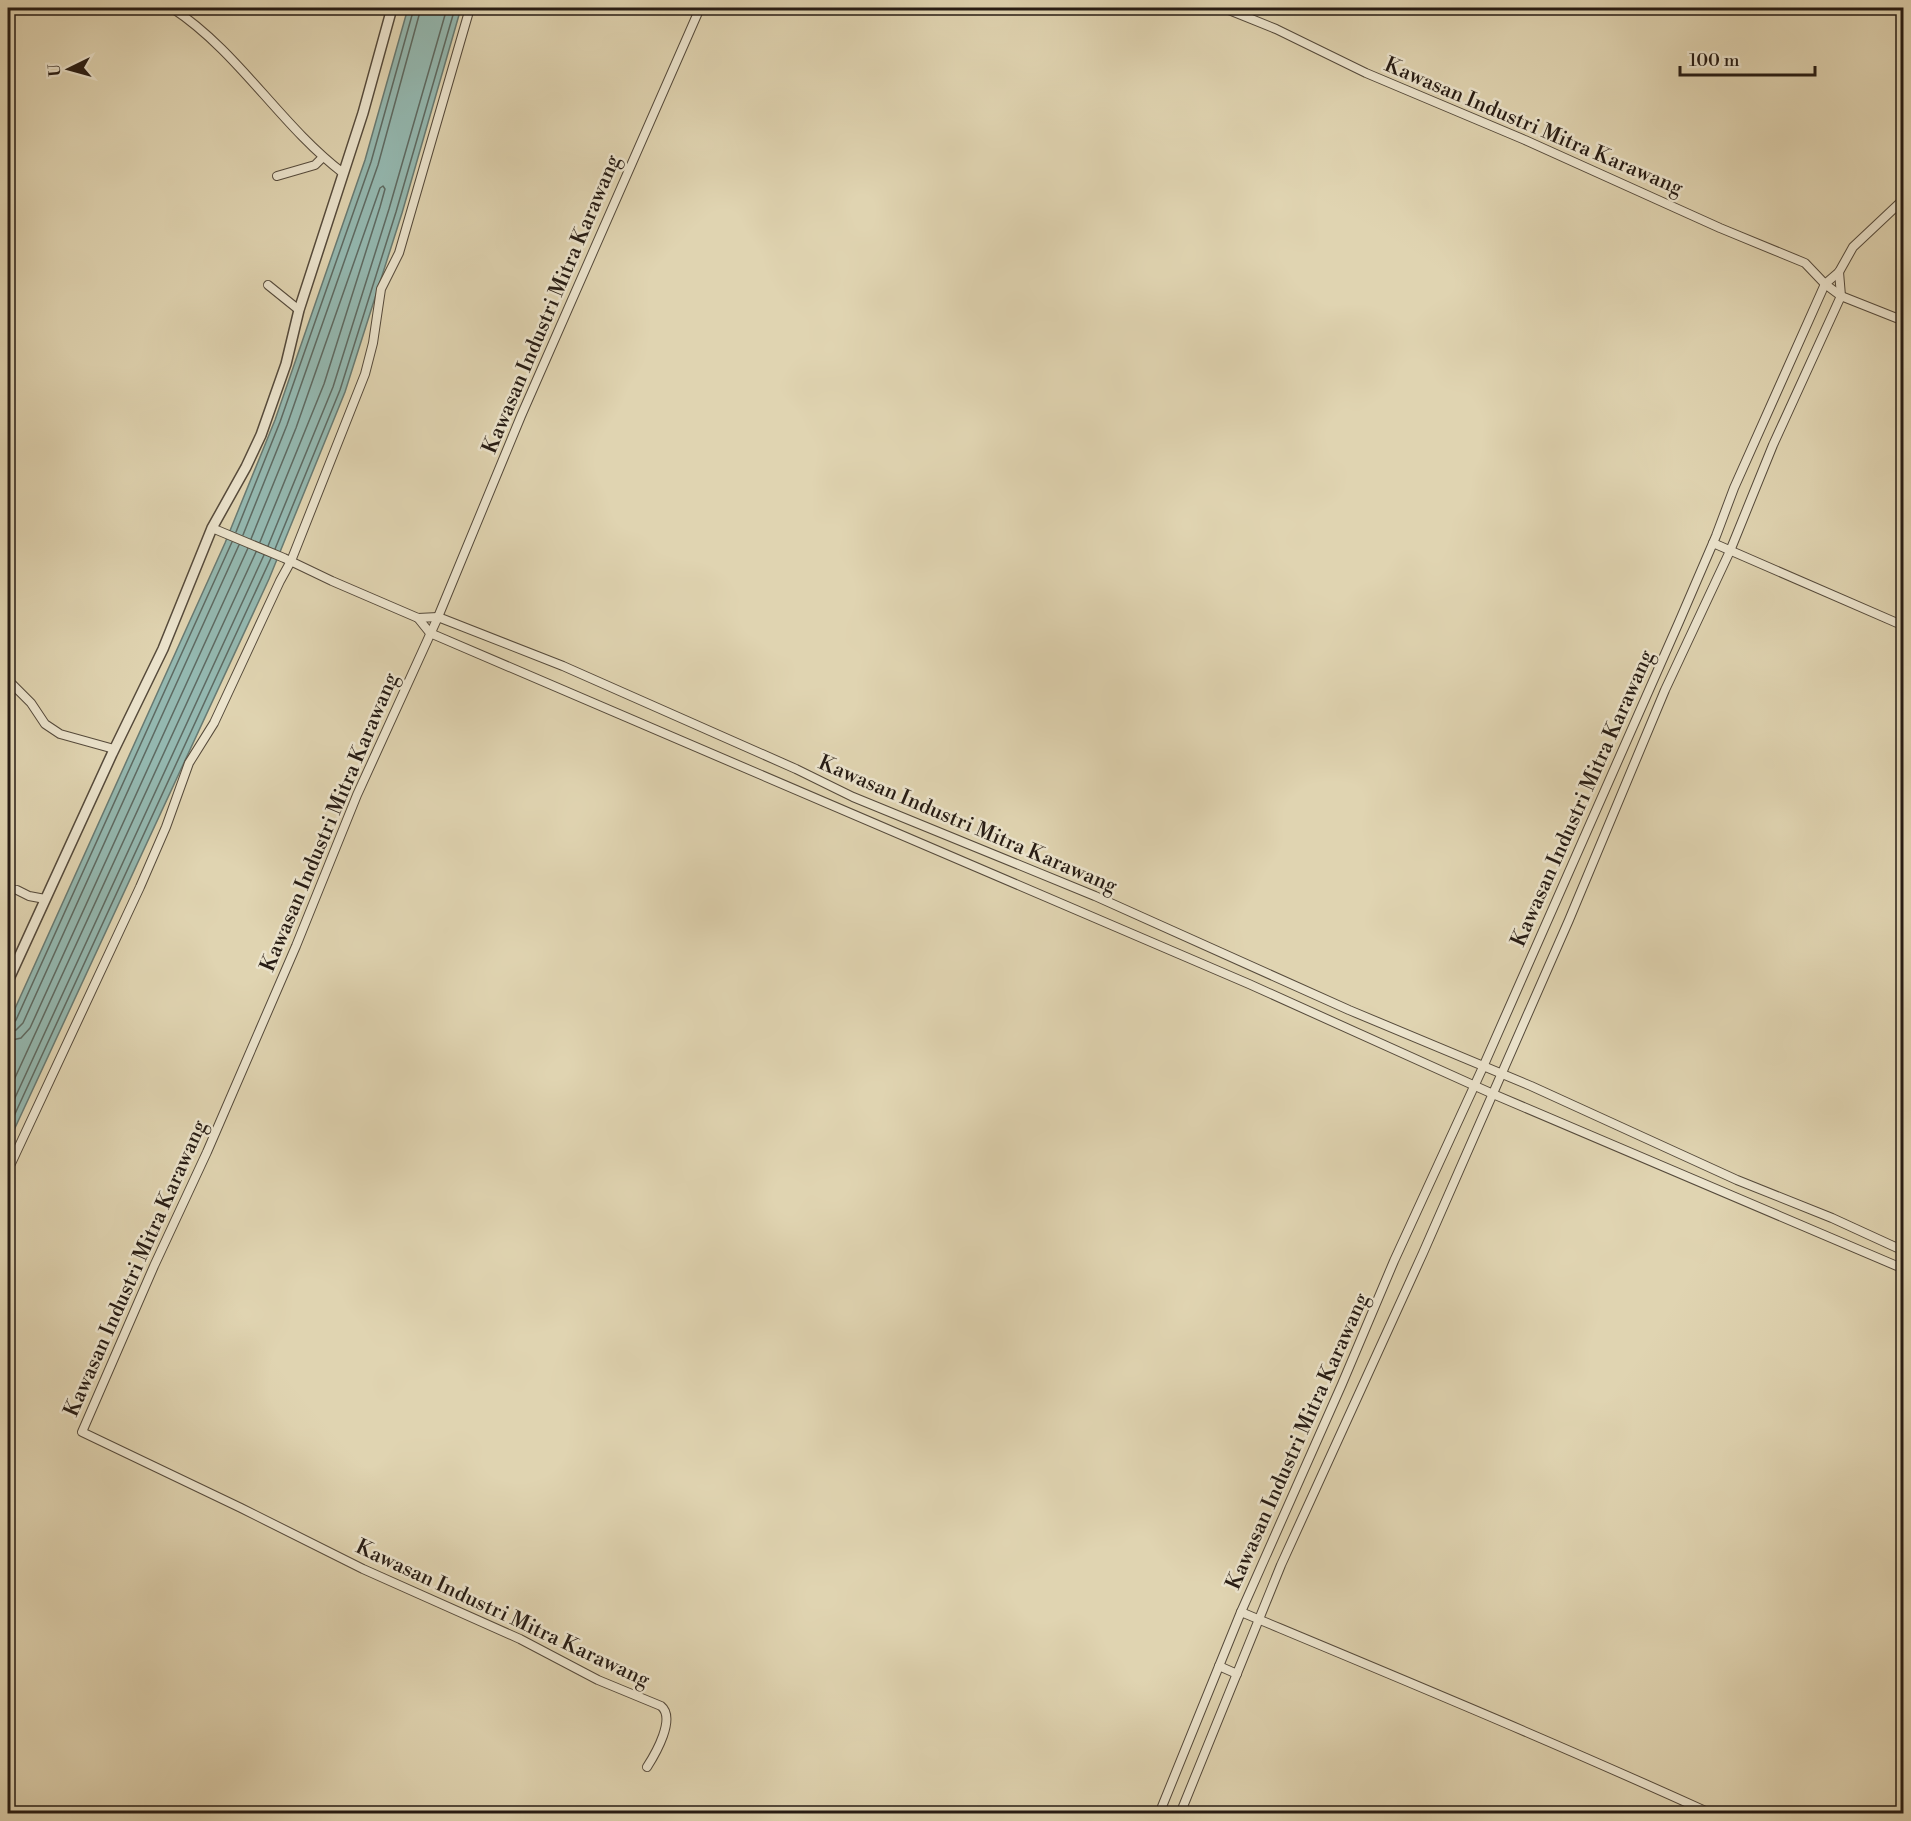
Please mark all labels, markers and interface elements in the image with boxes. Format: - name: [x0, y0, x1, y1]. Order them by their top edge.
- north arrow: [39, 39, 99, 99]
- scale bar: [1680, 39, 1815, 77]
- text: 100 m: [1689, 49, 1740, 72]
- street label: Kawasan Industri Mitra Karawang: [1380, 52, 1687, 202]
- text: U: [44, 63, 66, 77]
- street label: Kawasan Industri Mitra Karawang: [477, 151, 627, 458]
- street label: Kawasan Industri Mitra Karawang: [1506, 646, 1660, 951]
- street label: Kawasan Industri Mitra Karawang: [255, 669, 405, 976]
- street label: Kawasan Industri Mitra Karawang: [814, 750, 1121, 900]
- street label: Kawasan Industri Mitra Karawang: [59, 1116, 213, 1421]
- street label: Kawasan Industri Mitra Karawang: [1221, 1289, 1375, 1594]
- street label: Kawasan Industri Mitra Karawang: [351, 1534, 654, 1694]

